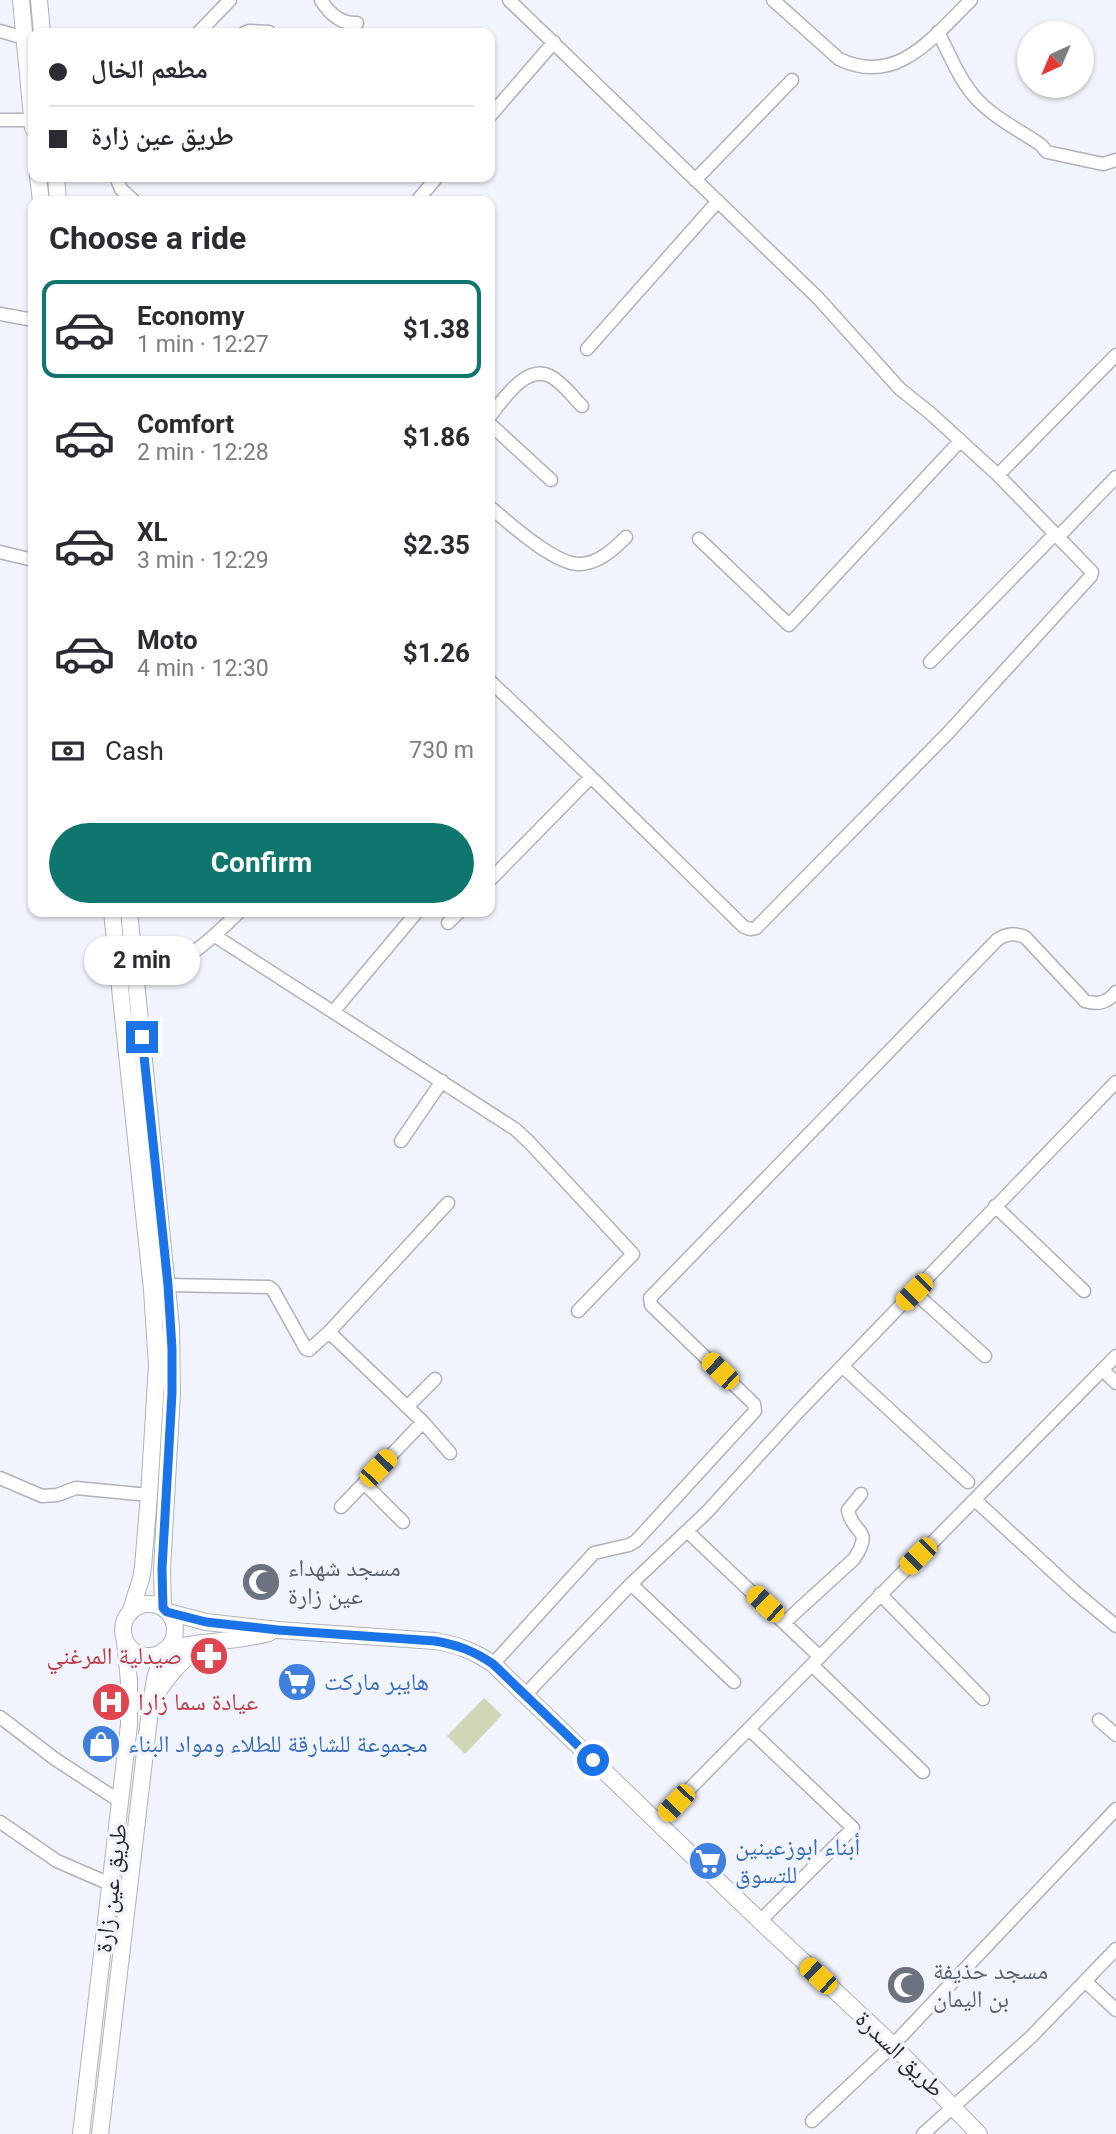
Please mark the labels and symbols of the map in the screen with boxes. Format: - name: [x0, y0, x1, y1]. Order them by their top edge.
- north arrow: [1017, 21, 1094, 98]
- callout: 2 min: [84, 936, 200, 984]
- route end: [126, 1021, 158, 1053]
- car: [892, 1270, 937, 1314]
- car: [698, 1349, 743, 1393]
- car: [356, 1446, 401, 1490]
- car: [896, 1534, 941, 1578]
- place label: مسجد شهداء عين زارة: [288, 1554, 401, 1610]
- mosque icon: مسجد شهداء عين زارة: [240, 1561, 282, 1603]
- car: [743, 1582, 788, 1626]
- pharmacy icon: صيدلية المرغني: [188, 1635, 230, 1677]
- place label: صيدلية المرغني: [47, 1642, 182, 1675]
- supermarket icon: هايبر ماركت: [276, 1661, 318, 1703]
- place label: هايبر ماركت: [324, 1668, 429, 1696]
- hospital icon: عيادة سما زارا: [90, 1681, 132, 1723]
- place label: عيادة سما زارا: [138, 1688, 258, 1716]
- shop icon: مجموعة للشارقة للطلاء ومواد البناء: [80, 1723, 122, 1765]
- place label: مجموعة للشارقة للطلاء ومواد البناء: [128, 1730, 428, 1758]
- route start: [577, 1744, 609, 1776]
- car: [654, 1781, 699, 1825]
- street label: طريق عين زارة: [89, 1822, 133, 1954]
- place label: أبناء ابوزعينين للتسوق: [735, 1833, 860, 1889]
- supermarket icon: أبناء ابوزعينين للتسوق: [687, 1840, 729, 1882]
- car: [796, 1954, 841, 1998]
- place label: مسجد حذيفة بن اليمان: [933, 1957, 1048, 2013]
- mosque icon: مسجد حذيفة بن اليمان: [885, 1964, 927, 2006]
- street label: طريق السدرة: [850, 2005, 950, 2103]

